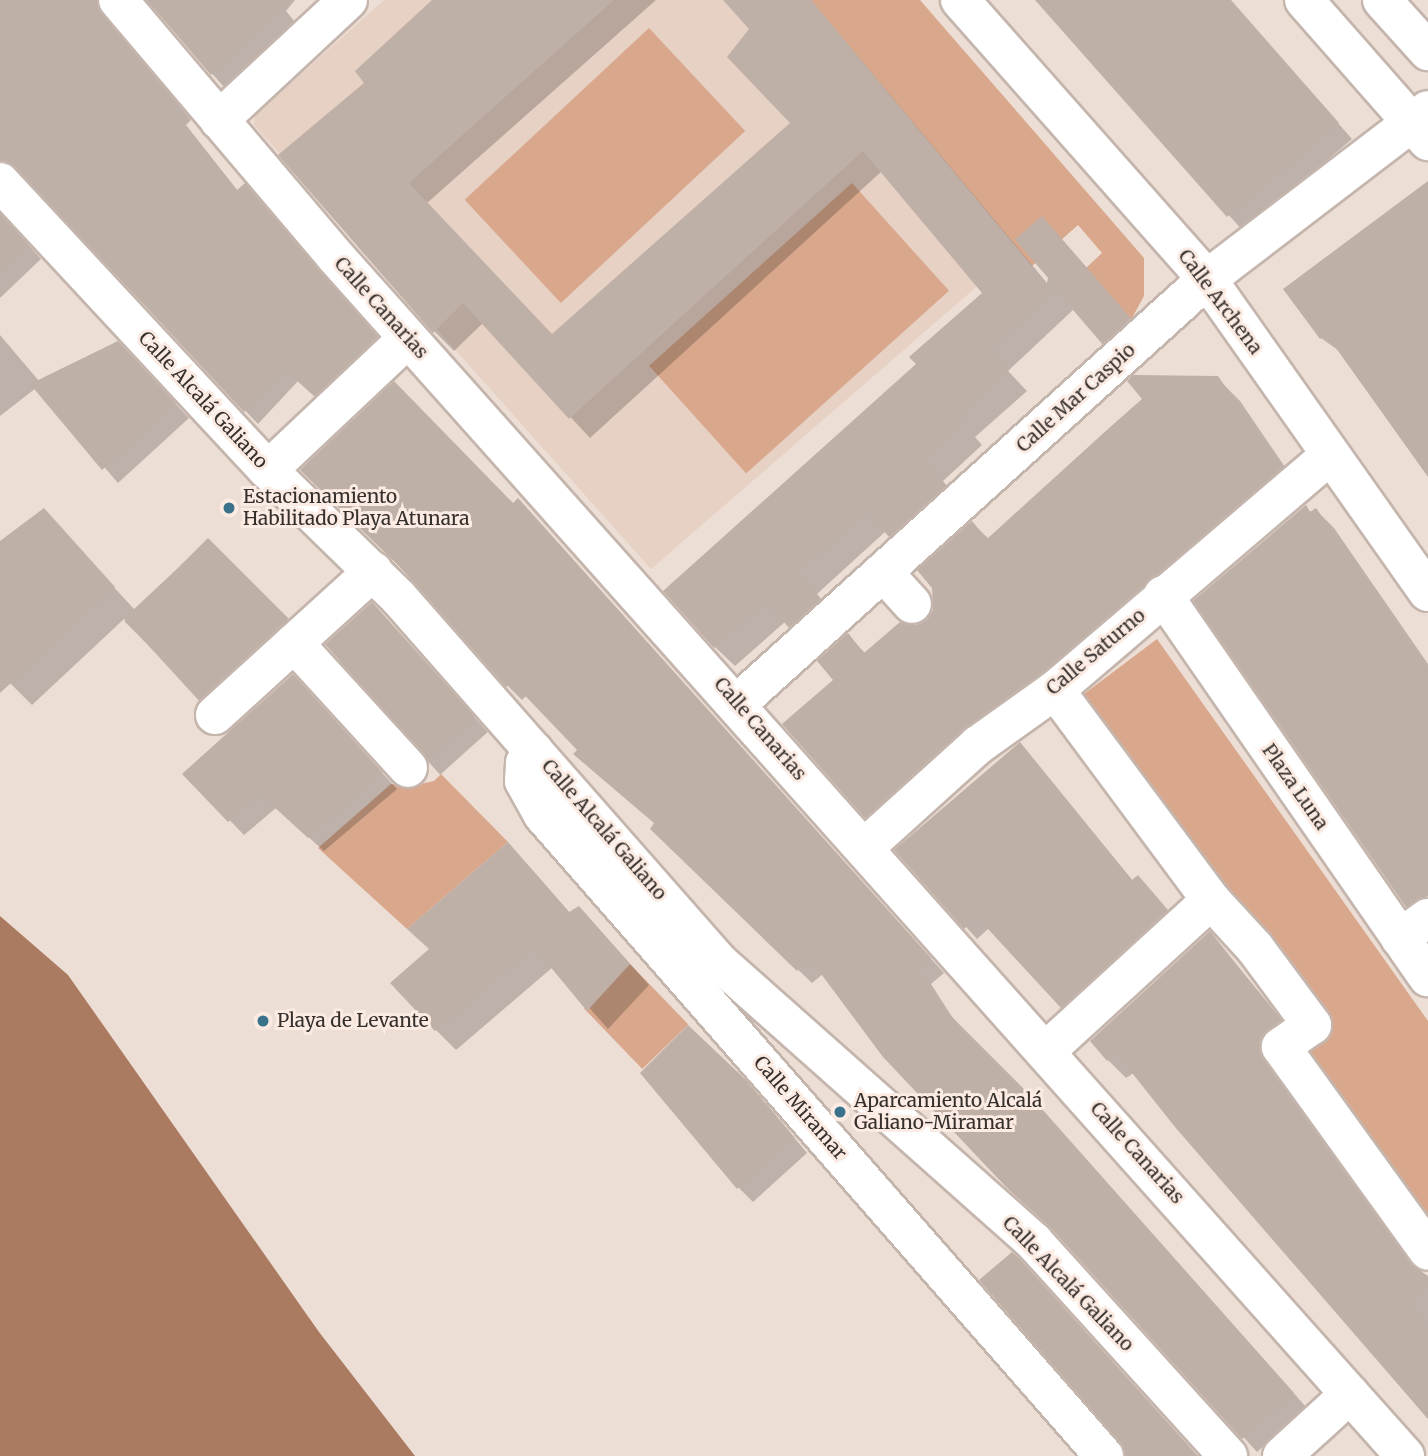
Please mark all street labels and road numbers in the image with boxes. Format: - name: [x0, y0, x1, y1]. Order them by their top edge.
- street label: Calle Archena: [1173, 245, 1267, 359]
- street label: Calle Canarias: [329, 252, 433, 364]
- street label: Calle Alcalá Galiano: [134, 327, 272, 473]
- street label: Calle Mar Caspio: [1012, 339, 1140, 457]
- street label: Calle Saturno: [1042, 604, 1150, 700]
- street label: Calle Canarias: [709, 673, 811, 785]
- street label: Plaza Luna: [1257, 740, 1333, 834]
- street label: Calle Alcalá Galiano: [537, 755, 671, 905]
- street label: Calle Miramar: [749, 1051, 851, 1165]
- street label: Calle Canarias: [1085, 1097, 1189, 1209]
- street label: Calle Alcalá Galiano: [998, 1212, 1138, 1356]

